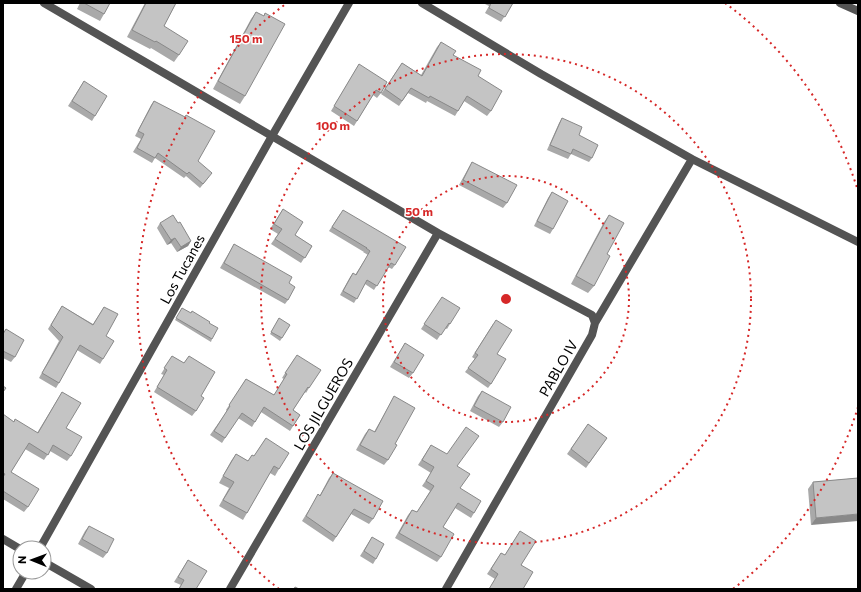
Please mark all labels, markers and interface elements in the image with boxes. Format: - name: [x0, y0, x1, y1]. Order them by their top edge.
- text: 150 m: [229, 31, 263, 45]
- text: 100 m: [316, 118, 350, 132]
- text: 50 m: [405, 204, 433, 218]
- street label: Los Tucanes: [156, 231, 208, 307]
- centre of rings: [499, 292, 513, 306]
- street label: PABLO IV: [535, 337, 581, 399]
- street label: LOS JILGUEROS: [290, 355, 356, 453]
- north arrow: [12, 540, 52, 580]
- text: N: [15, 556, 28, 564]

